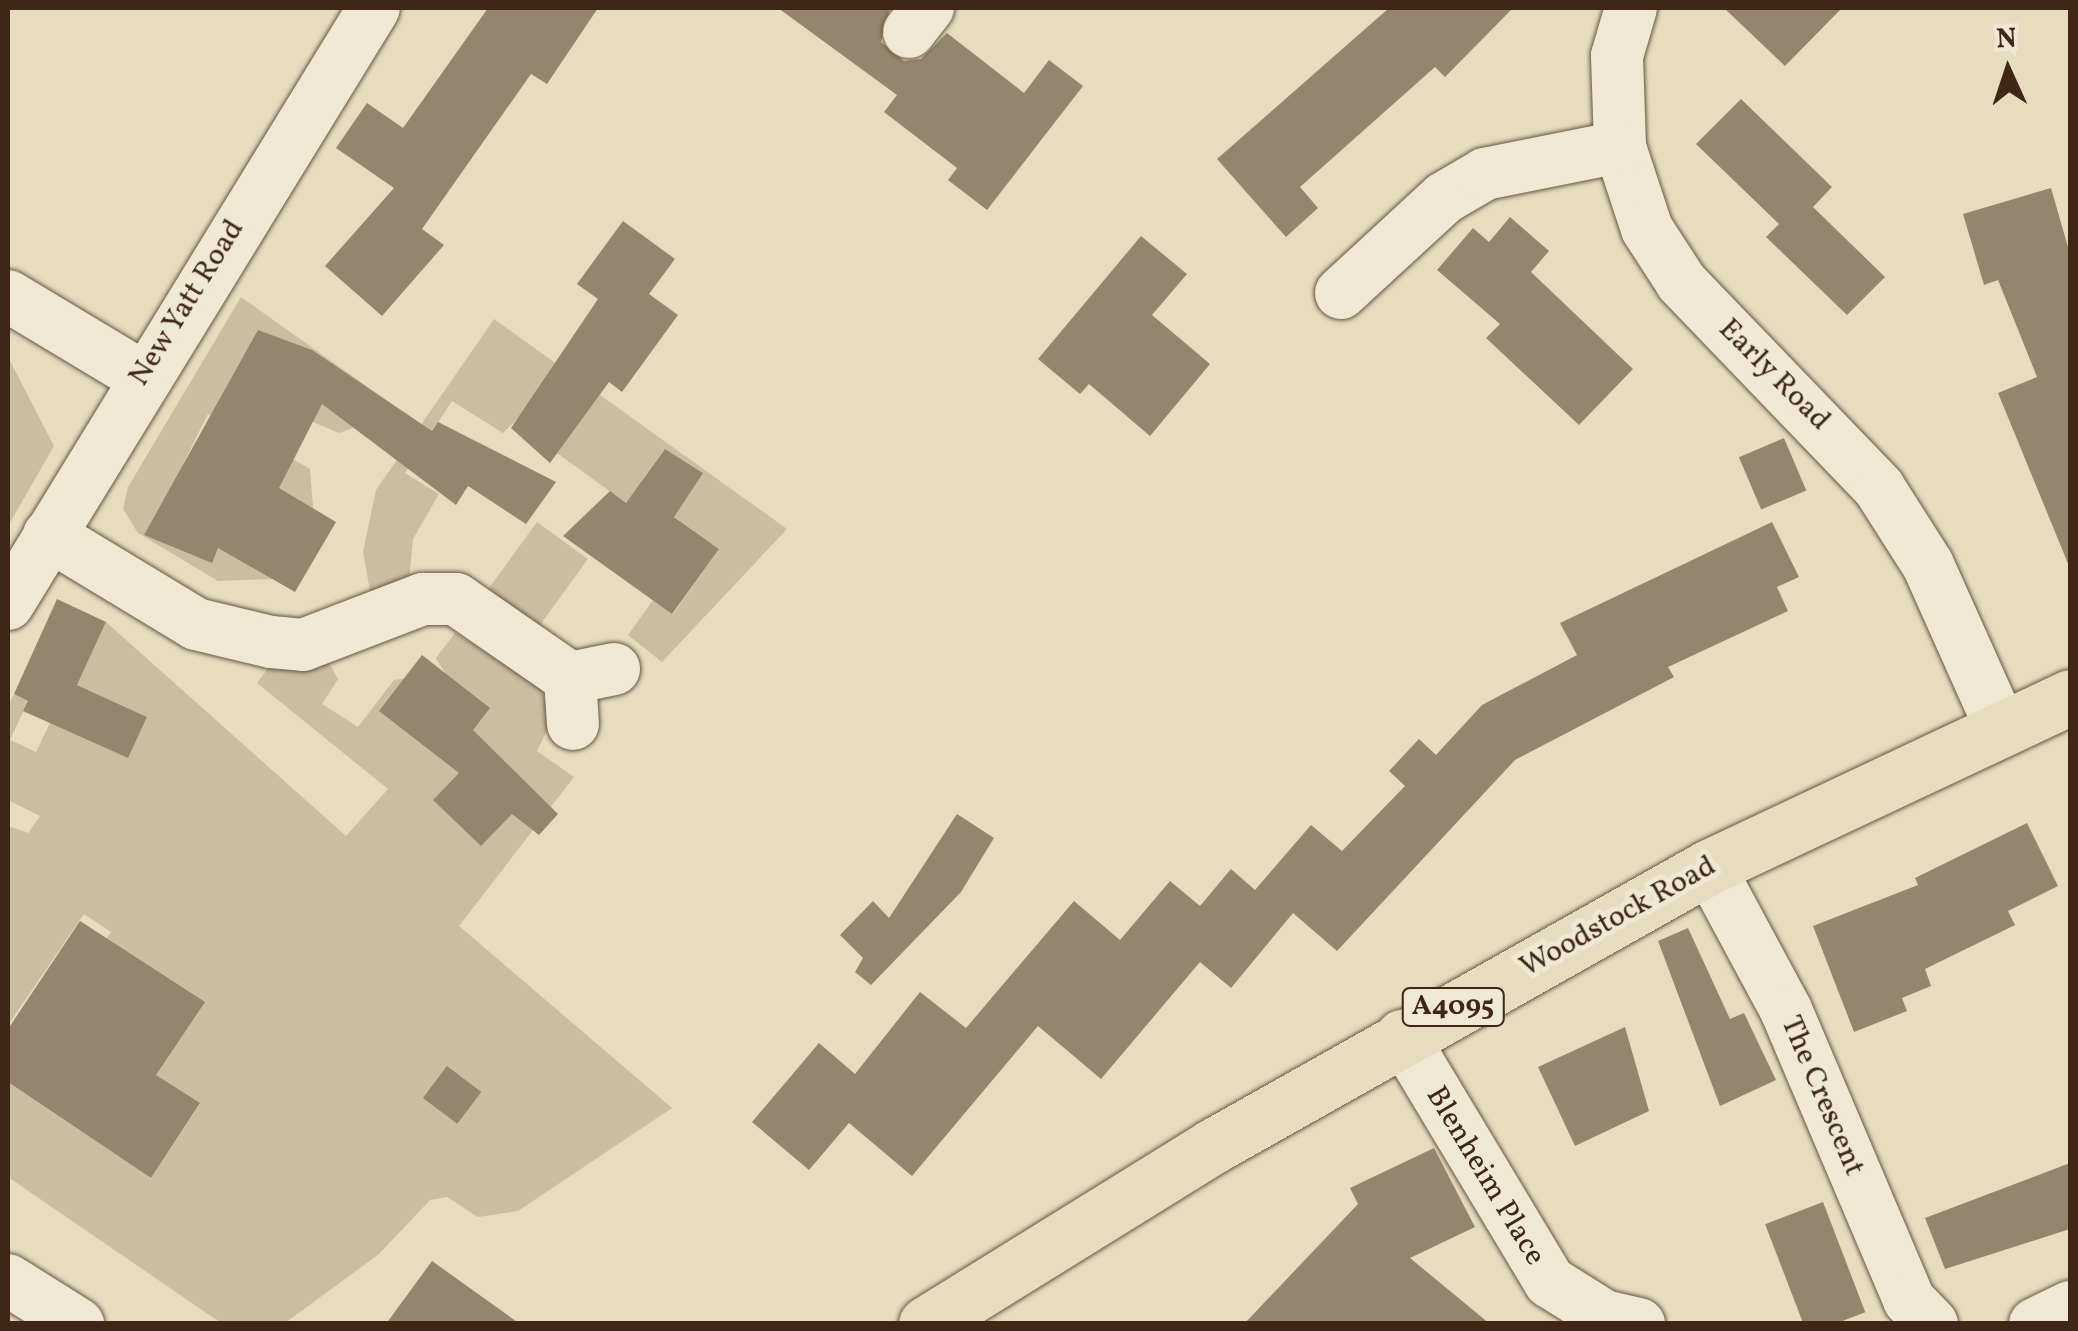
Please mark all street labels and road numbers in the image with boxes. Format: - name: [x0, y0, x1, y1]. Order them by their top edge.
- street label: New Yatt Road: [121, 212, 253, 394]
- street label: Early Road: [1710, 311, 1838, 439]
- street label: Woodstock Road: [1514, 848, 1722, 986]
- road number: A4095: [1400, 984, 1506, 1030]
- street label: The Crescent: [1772, 1011, 1872, 1181]
- street label: Blenheim Place: [1417, 1080, 1553, 1272]

